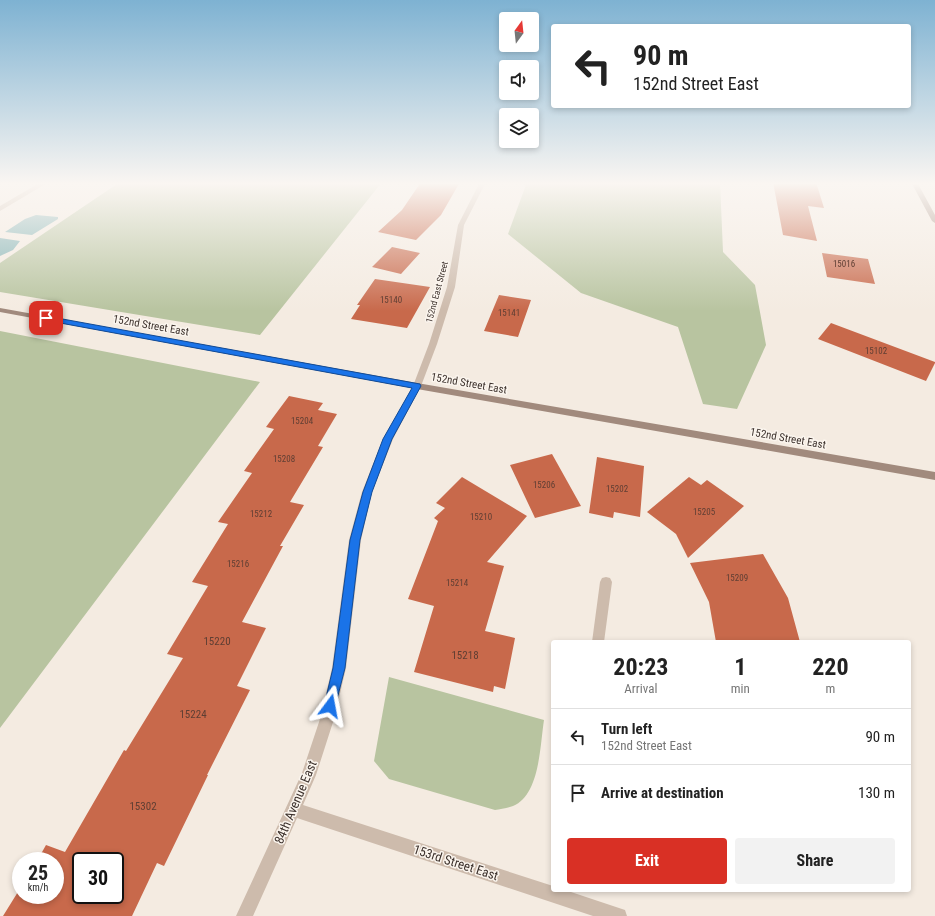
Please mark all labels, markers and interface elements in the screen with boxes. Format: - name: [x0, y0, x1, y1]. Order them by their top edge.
- north arrow: [499, 12, 539, 52]
- map controls: [499, 12, 539, 148]
- text: 90 m: [633, 39, 689, 72]
- icon: left: [567, 40, 619, 92]
- button: sound: [499, 60, 539, 100]
- text: 152nd Street East: [633, 73, 759, 94]
- button: layers: [499, 108, 539, 148]
- house number: 15016: [833, 259, 855, 269]
- street label: 152nd East Street: [424, 260, 450, 324]
- house number: 15140: [380, 295, 402, 305]
- pin: [29, 301, 63, 335]
- icon: arrive: [35, 307, 57, 329]
- house number: 15141: [498, 308, 520, 318]
- street label: 152nd Street East: [112, 312, 190, 339]
- house number: 15102: [865, 346, 888, 356]
- street label: 152nd Street East: [430, 370, 508, 397]
- house number: 15204: [291, 416, 314, 426]
- street label: 152nd Street East: [749, 425, 827, 452]
- house number: 15208: [273, 454, 295, 464]
- house number: 15206: [533, 480, 555, 490]
- house number: 15202: [606, 484, 629, 494]
- house number: 15205: [693, 507, 716, 517]
- house number: 15212: [250, 509, 273, 519]
- house number: 15210: [470, 512, 492, 522]
- house number: 15216: [227, 559, 249, 569]
- house number: 15209: [726, 573, 748, 583]
- house number: 15214: [446, 578, 469, 588]
- house number: 15220: [203, 635, 231, 648]
- house number: 15218: [451, 649, 479, 662]
- text: 20:23: [613, 653, 668, 681]
- text: 1: [734, 653, 746, 681]
- text: 220: [812, 653, 849, 681]
- text: Arrival: [624, 681, 657, 696]
- text: min: [731, 681, 750, 696]
- text: m: [826, 681, 835, 696]
- position arrow: [309, 685, 351, 727]
- house number: 15224: [179, 708, 207, 721]
- text: Turn left: [601, 720, 652, 738]
- icon: left: [567, 726, 589, 748]
- text: 90 m: [865, 728, 895, 746]
- text: 152nd Street East: [601, 738, 692, 753]
- street label: 84th Avenue East: [271, 758, 320, 846]
- icon: arrive: [567, 782, 589, 804]
- text: Arrive at destination: [601, 784, 724, 802]
- text: 130 m: [858, 784, 895, 802]
- house number: 15302: [129, 800, 157, 813]
- button: Exit: [567, 838, 727, 884]
- button: Share: [735, 838, 895, 884]
- street label: 153rd Street East: [411, 842, 500, 883]
- speed limit sign: 30: [72, 852, 124, 904]
- text: 25: [28, 861, 48, 885]
- text: km/h: [28, 882, 48, 893]

